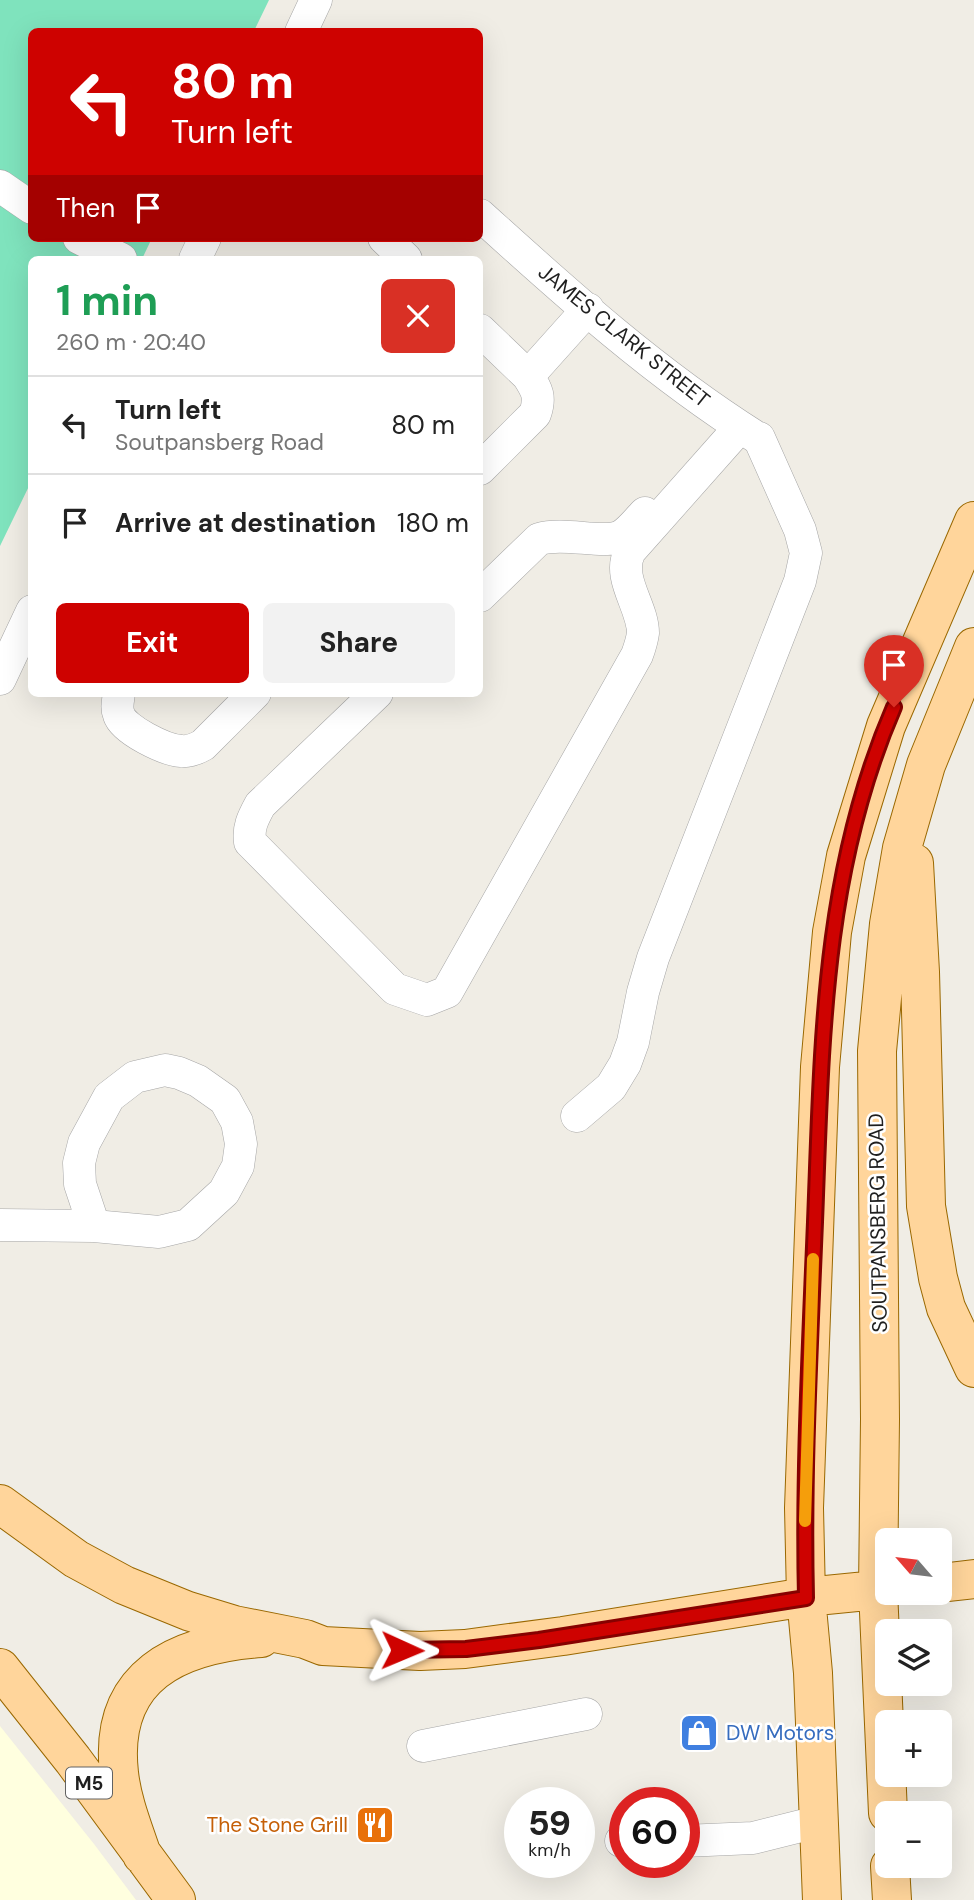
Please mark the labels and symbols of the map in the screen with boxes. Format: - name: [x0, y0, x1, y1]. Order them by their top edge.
- street label: JAMES CLARK STREET: [532, 258, 716, 414]
- pin: [864, 635, 924, 707]
- street label: SOUTPANSBERG ROAD: [862, 1113, 894, 1333]
- north arrow: [875, 1528, 952, 1605]
- position arrow: [365, 1613, 439, 1687]
- shop icon: DW Motors: [678, 1712, 720, 1754]
- place label: DW Motors: [726, 1719, 834, 1747]
- road number: M5: [66, 1768, 112, 1798]
- speed limit sign: 60: [609, 1787, 700, 1878]
- restaurant icon: The Stone Grill: [354, 1804, 396, 1846]
- place label: The Stone Grill: [206, 1811, 348, 1839]

